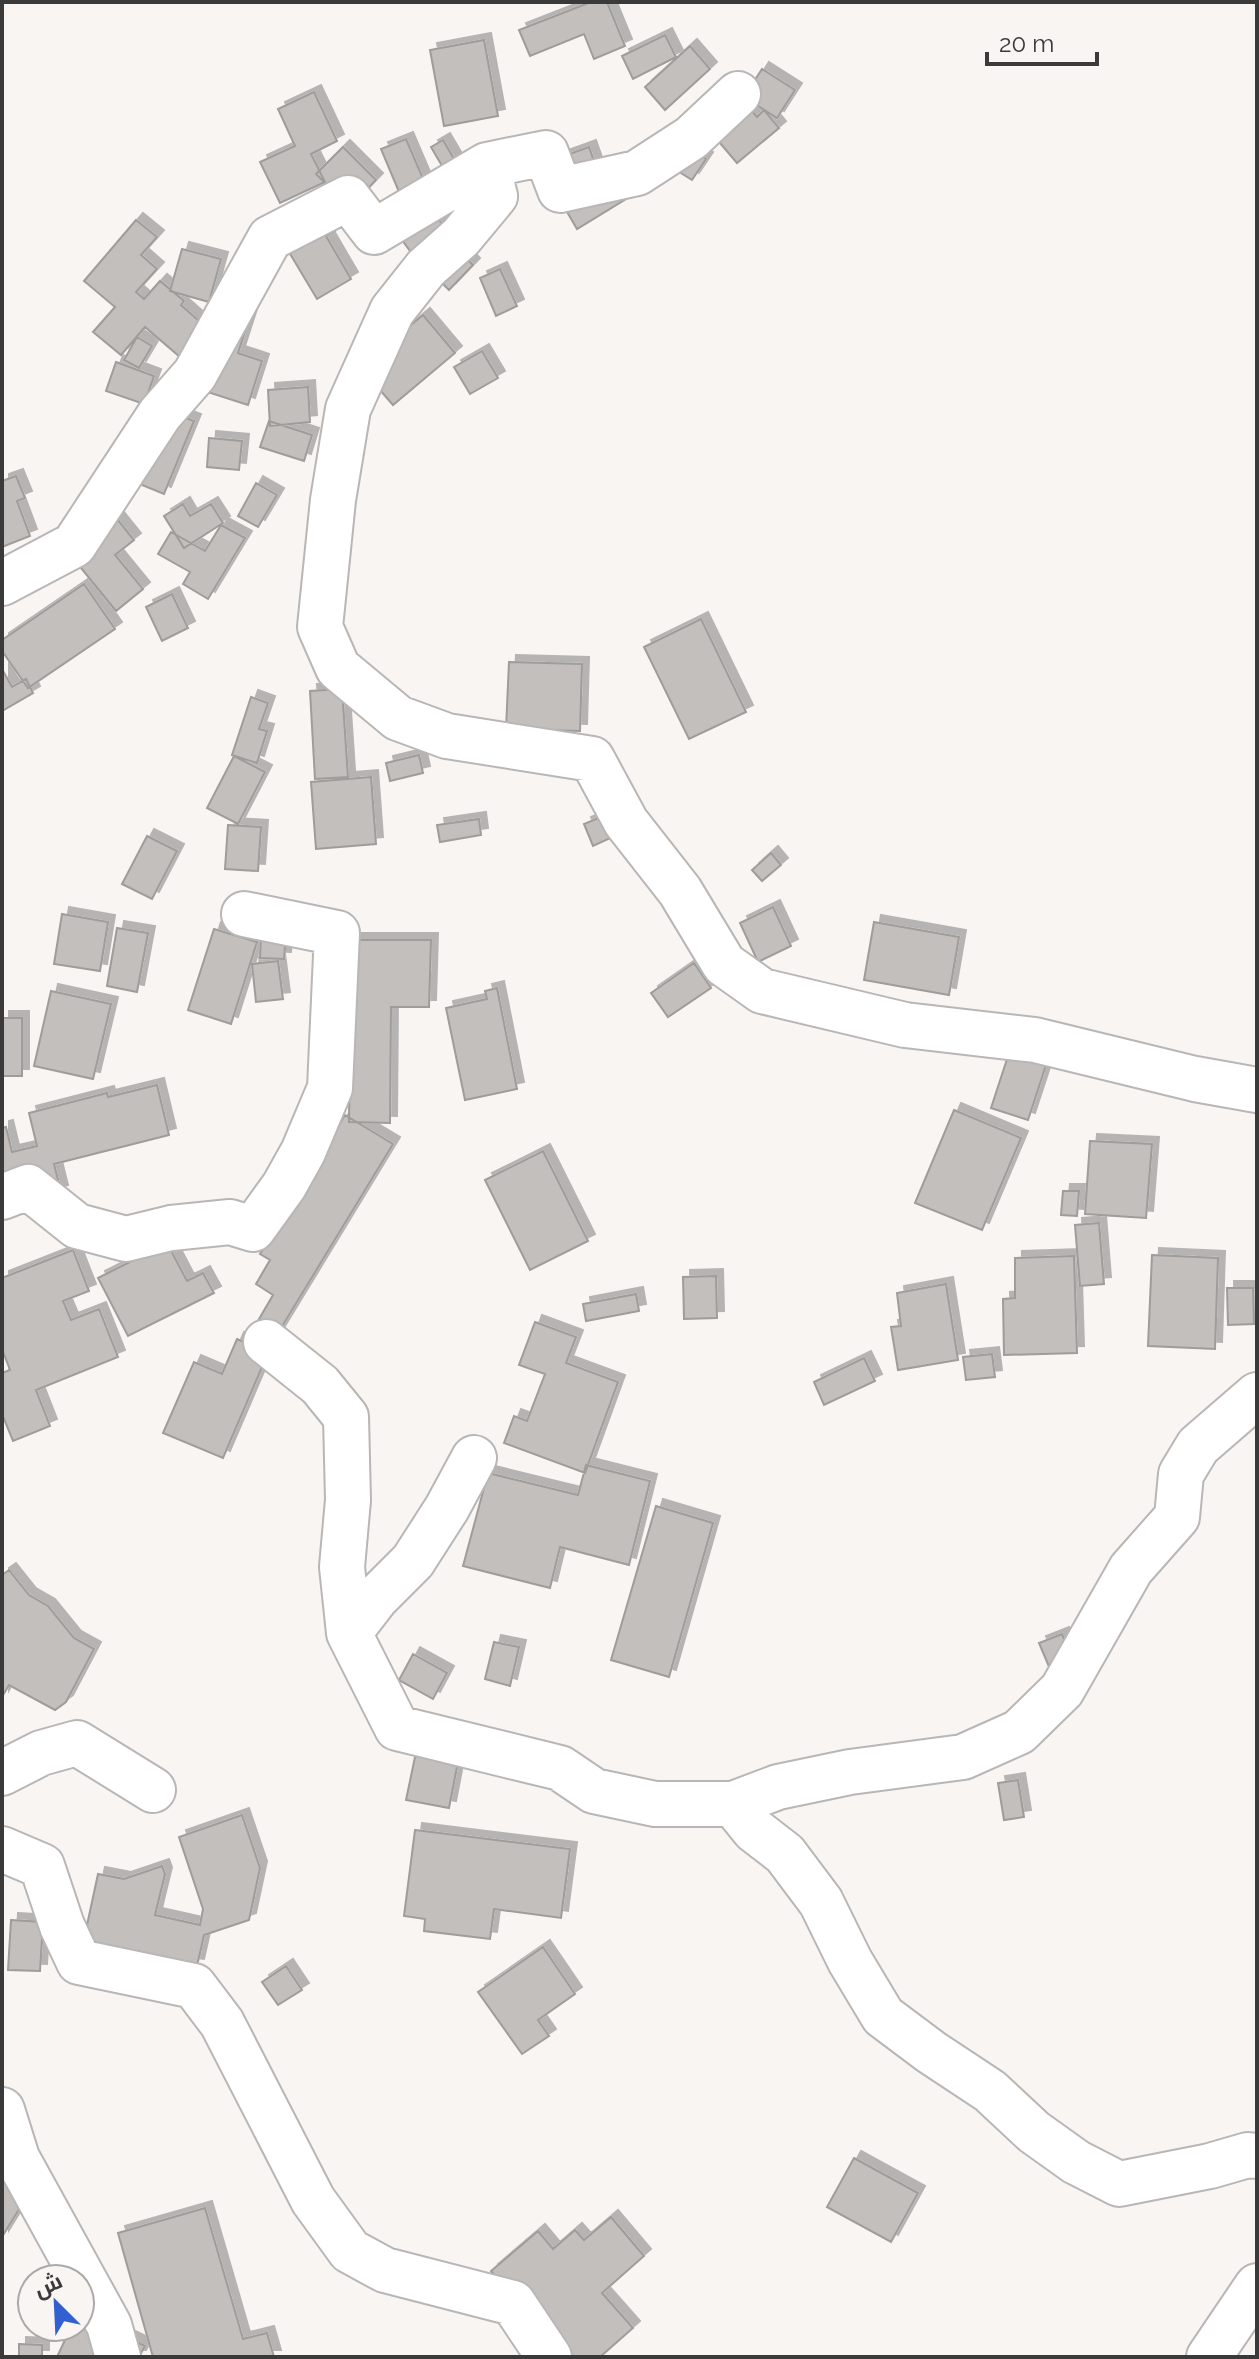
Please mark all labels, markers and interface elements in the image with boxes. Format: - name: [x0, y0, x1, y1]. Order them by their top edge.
- scale bar: [987, 16, 1097, 66]
- text: 20 m: [999, 29, 1054, 58]
- north arrow: [16, 2263, 96, 2343]
- text: ش: [30, 2267, 66, 2303]

